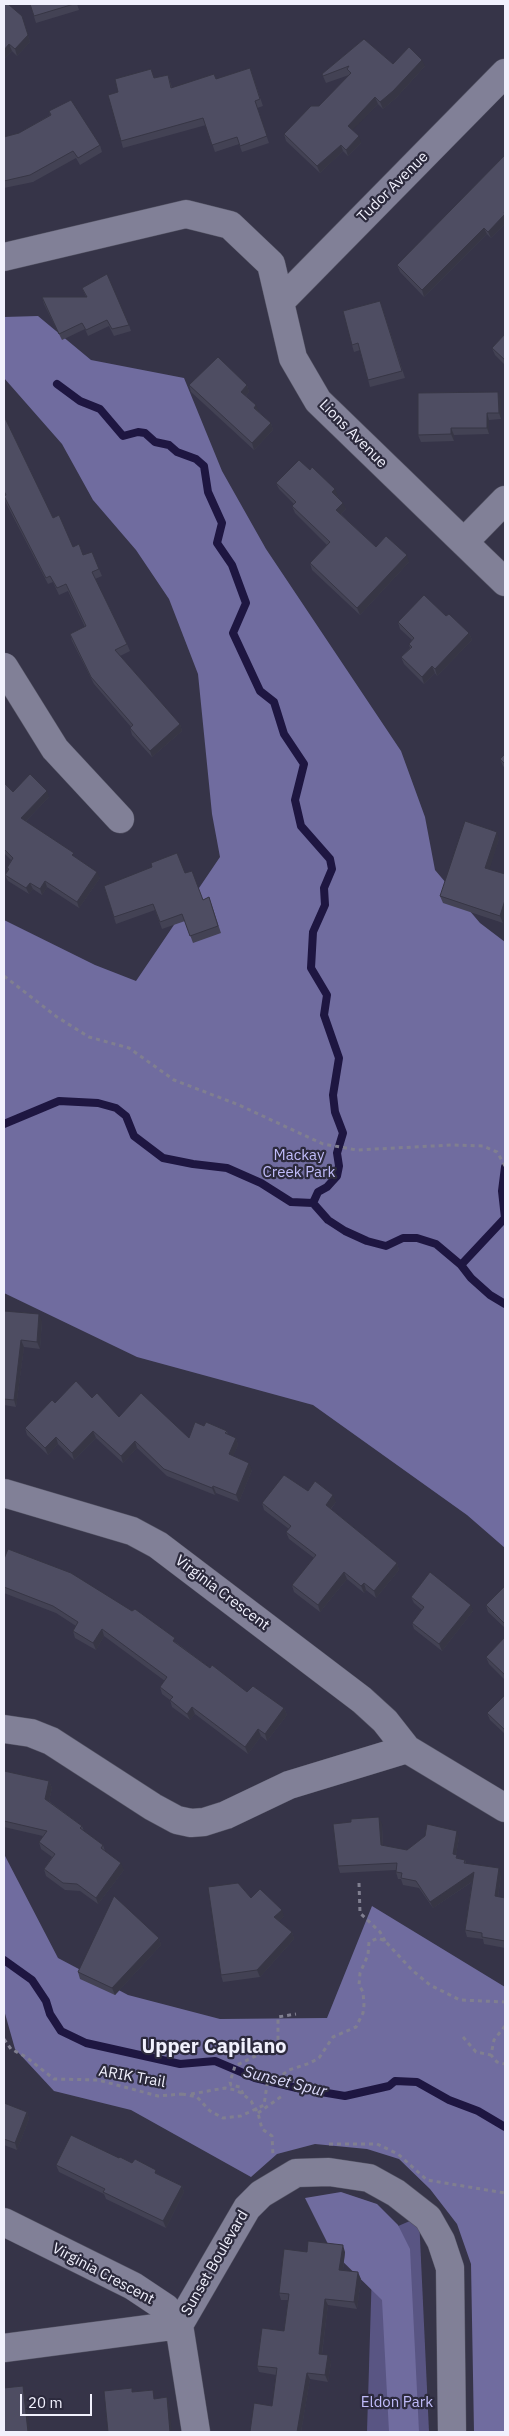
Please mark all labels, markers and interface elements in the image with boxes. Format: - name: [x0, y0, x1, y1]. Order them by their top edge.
- street label: Tudor Avenue: [354, 148, 432, 226]
- street label: Lions Avenue: [315, 396, 391, 472]
- park label: Mackay Creek Park: [262, 1147, 336, 1182]
- street label: Virginia Crescent: [171, 1552, 273, 1634]
- district label: Upper Capilano: [141, 2035, 287, 2059]
- street label: ARIK Trail: [97, 2062, 167, 2092]
- water label: Sunset Spur: [241, 2062, 329, 2102]
- street label: Sunset Boulevard: [178, 2207, 252, 2319]
- street label: Virginia Crescent: [49, 2239, 157, 2309]
- scale bar: [22, 2384, 95, 2416]
- text: 20 m: [28, 2393, 63, 2412]
- park label: Eldon Park: [361, 2394, 433, 2412]

